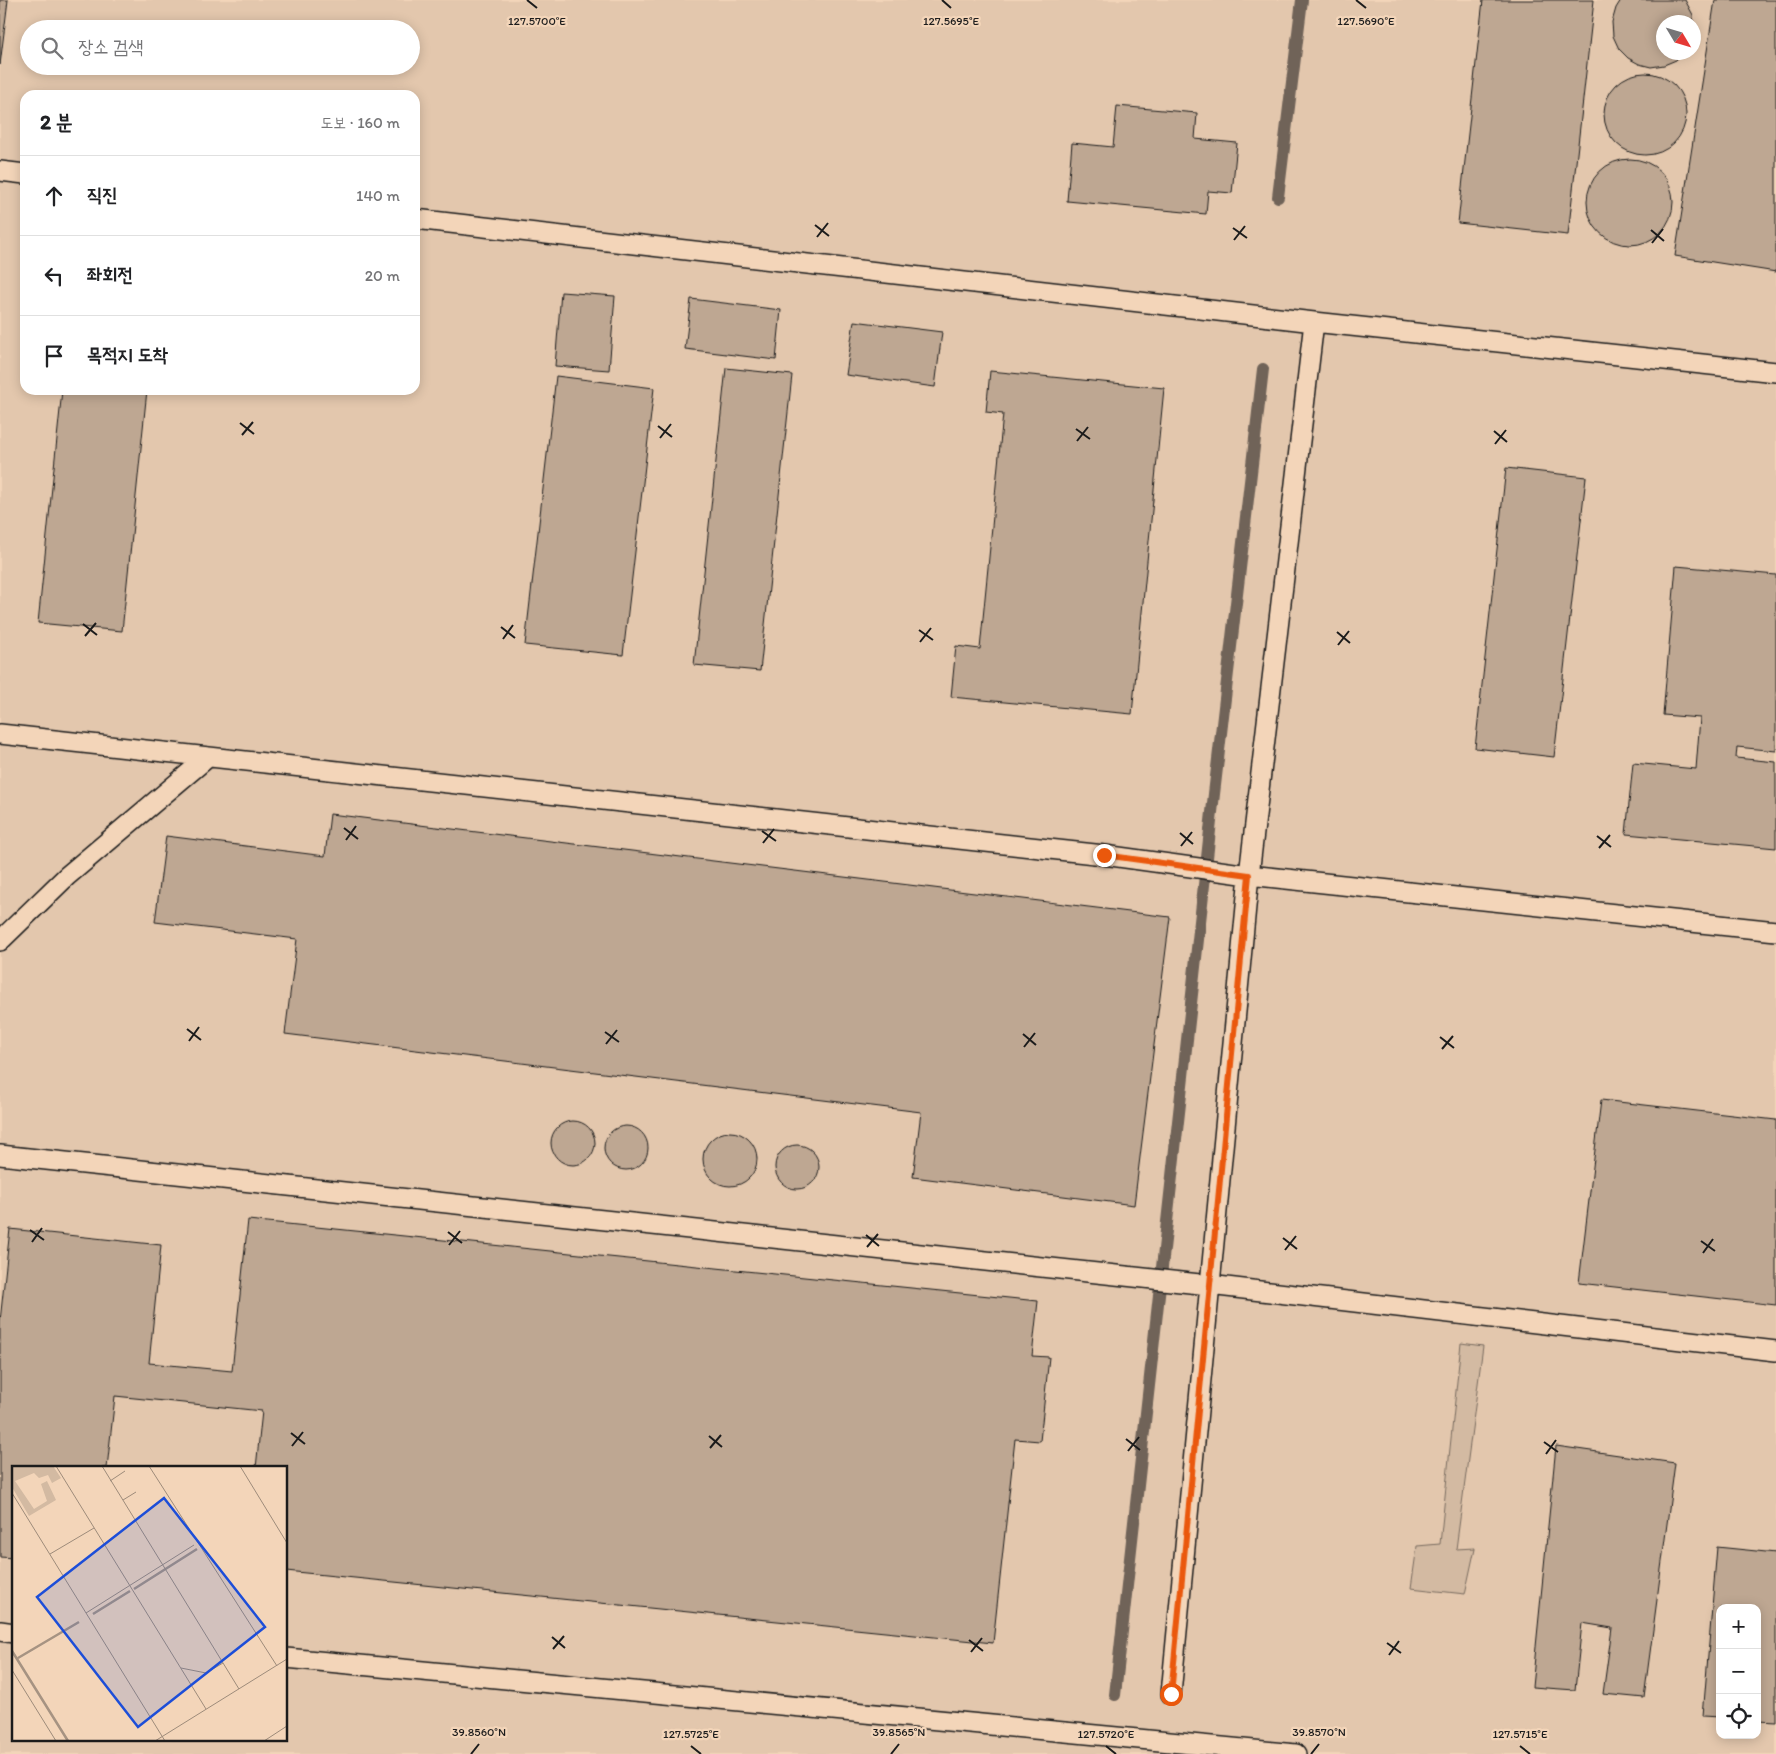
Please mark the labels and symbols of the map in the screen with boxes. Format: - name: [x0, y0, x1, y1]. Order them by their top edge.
- text: 127.5700°E: [508, 14, 566, 28]
- text: 127.5695°E: [923, 14, 979, 28]
- text: 127.5690°E: [1337, 14, 1395, 28]
- north arrow: [1656, 15, 1701, 60]
- route end: [1093, 844, 1116, 867]
- inset map: [12, 1466, 288, 1742]
- route start: [1160, 1683, 1183, 1706]
- text: 39.8560°N: [452, 1725, 506, 1739]
- text: 39.8565°N: [873, 1725, 925, 1739]
- text: 39.8570°N: [1292, 1725, 1346, 1739]
- text: 127.5725°E: [663, 1727, 719, 1741]
- text: 127.5720°E: [1078, 1727, 1135, 1741]
- text: 127.5715°E: [1492, 1727, 1548, 1741]

